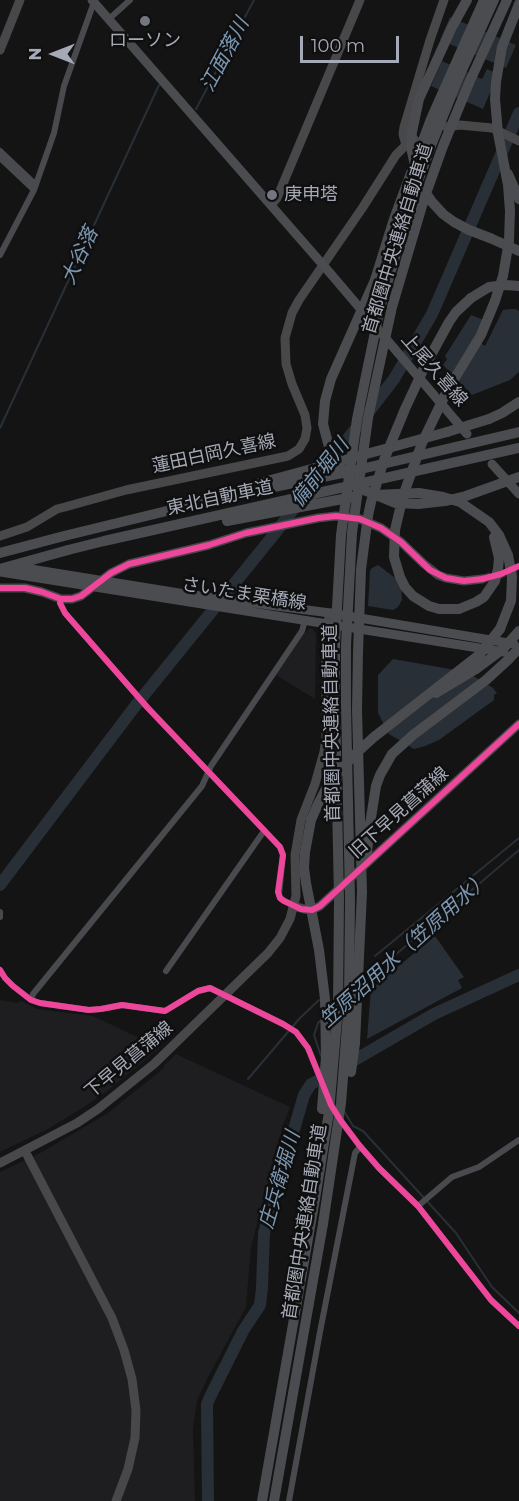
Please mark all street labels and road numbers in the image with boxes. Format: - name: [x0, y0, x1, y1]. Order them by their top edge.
- street label: 首都圏中央連絡自動車道: [359, 141, 437, 337]
- street label: 上尾久喜線: [396, 329, 472, 411]
- street label: 蓮田白岡久喜線: [150, 430, 278, 478]
- street label: 東北自動車道: [165, 476, 275, 520]
- street label: さいたま栗橋線: [180, 573, 308, 615]
- street label: 首都圏中央連絡自動車道: [319, 624, 345, 822]
- street label: 旧下早見菖蒲線: [345, 763, 453, 863]
- street label: 下早見菖蒲線: [81, 1017, 177, 1103]
- street label: 首都圏中央連絡自動車道: [279, 1123, 331, 1321]

